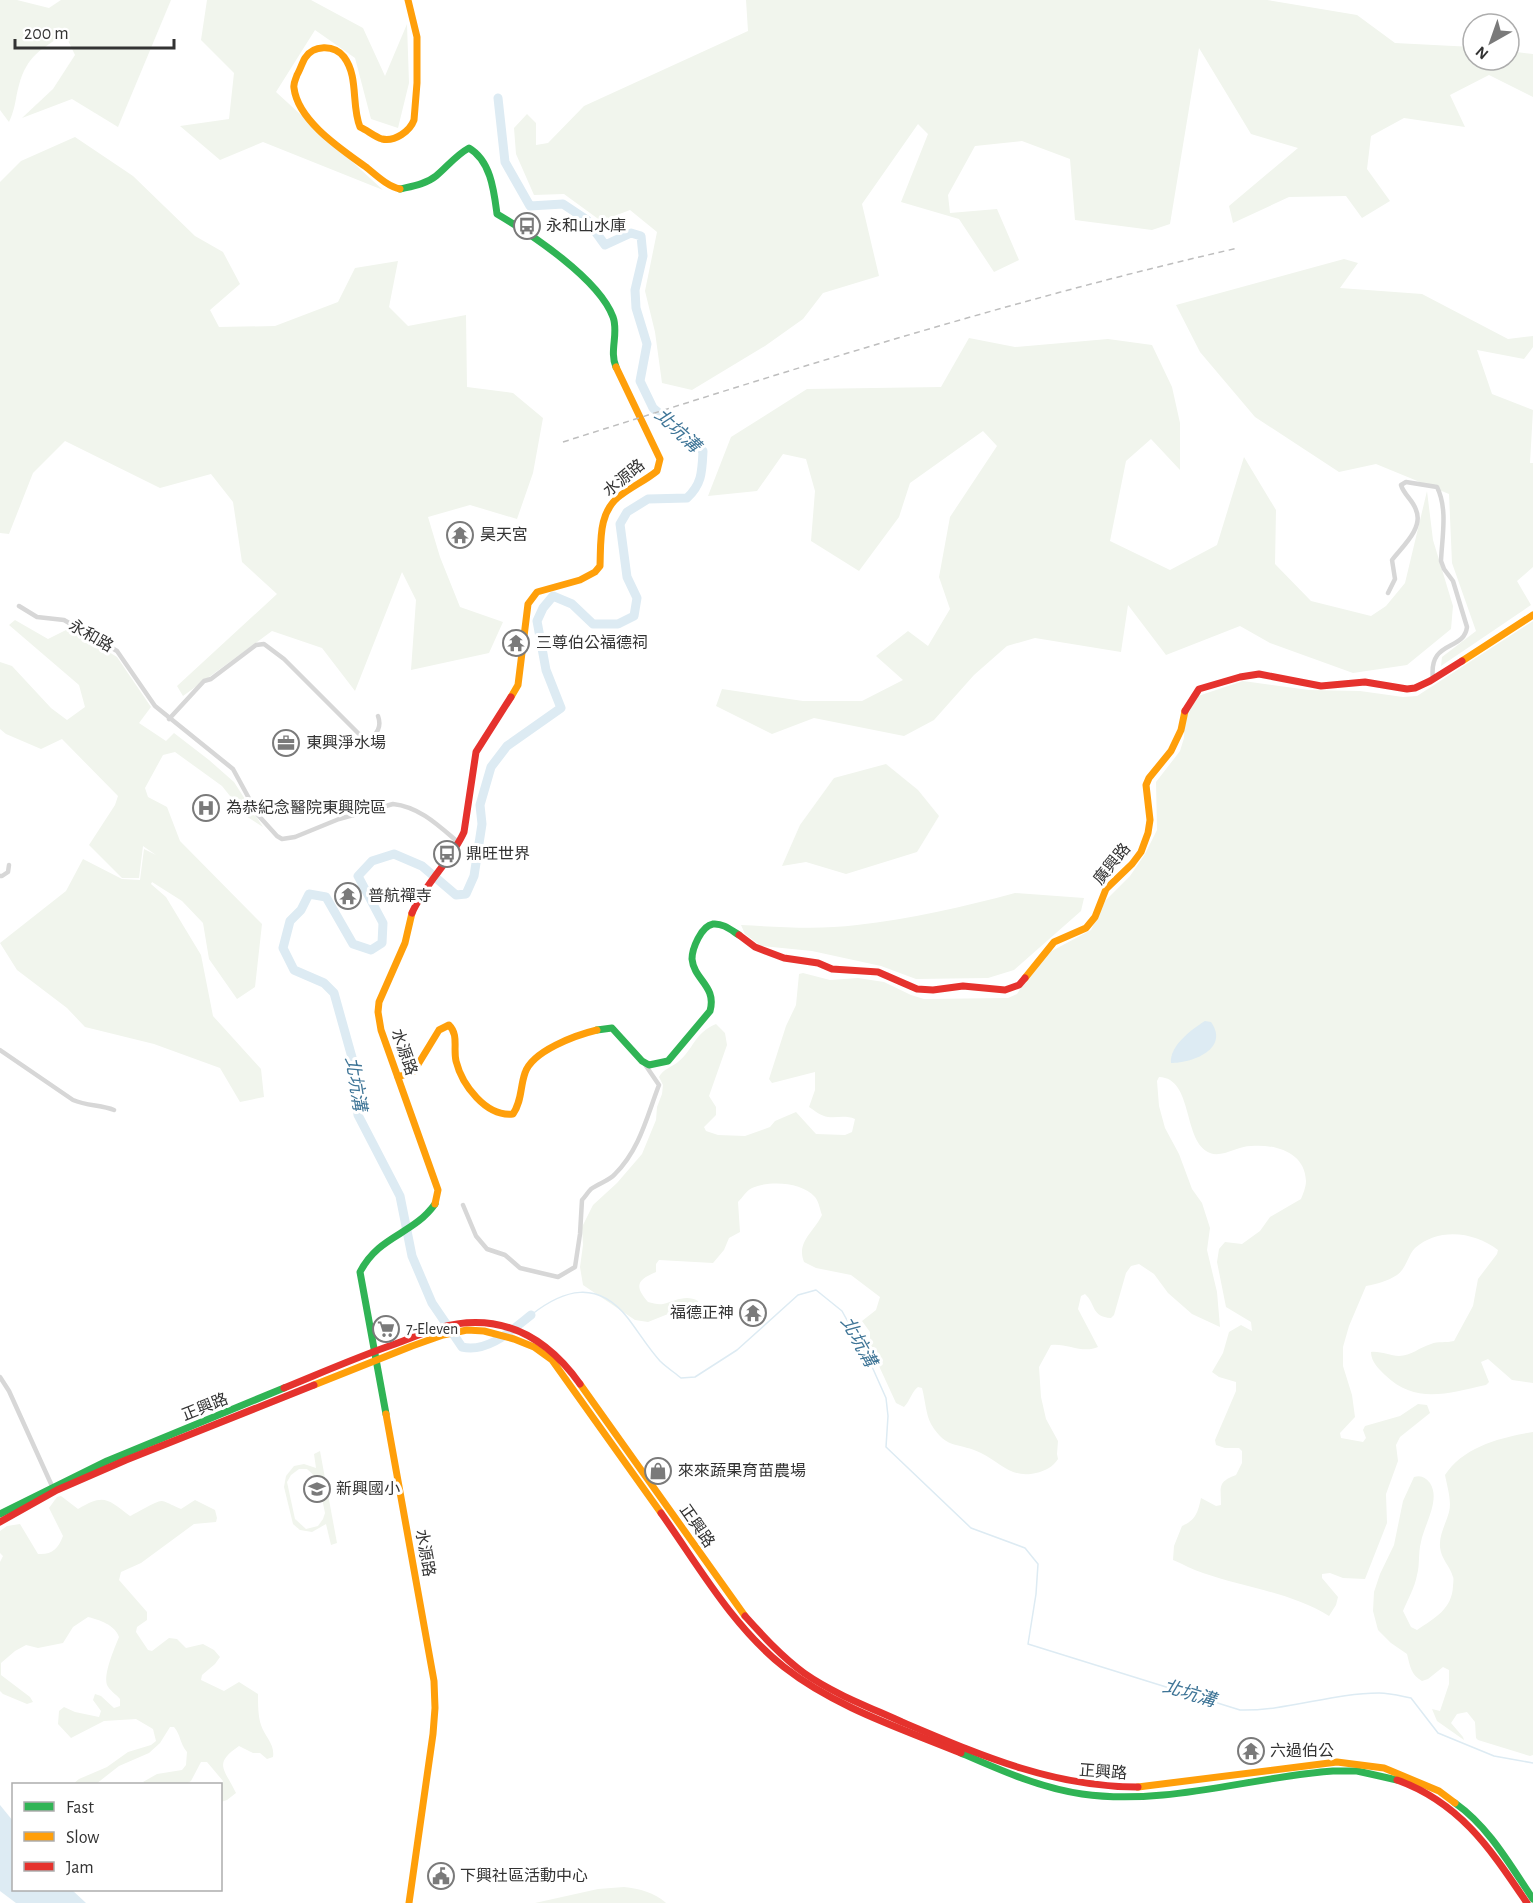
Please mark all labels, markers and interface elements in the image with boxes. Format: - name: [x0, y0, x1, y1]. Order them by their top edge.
- scale bar: [15, 12, 174, 50]
- north arrow: [1461, 12, 1521, 72]
- text: 200 m: [24, 25, 69, 43]
- text: N: [1473, 43, 1491, 62]
- bus stop icon: 永和山水庫: [512, 211, 542, 241]
- place label: 永和山水庫: [546, 217, 626, 234]
- water label: 北坑溝: [651, 405, 706, 458]
- street label: 水源路: [600, 456, 648, 499]
- temple icon: 昊天宮: [445, 520, 475, 550]
- place label: 昊天宮: [480, 526, 528, 543]
- street label: 永和路: [66, 616, 116, 655]
- temple icon: 三尊伯公福德祠: [501, 628, 531, 658]
- place label: 三尊伯公福德祠: [536, 634, 648, 651]
- office icon: 東興淨水場: [271, 728, 301, 758]
- place label: 東興淨水場: [306, 734, 386, 751]
- hospital icon: 為恭紀念醫院東興院區: [191, 793, 221, 823]
- place label: 為恭紀念醫院東興院區: [226, 799, 386, 816]
- bus stop icon: 鼎旺世界: [432, 839, 462, 869]
- street label: 廣興路: [1090, 840, 1133, 888]
- place label: 鼎旺世界: [466, 846, 530, 862]
- temple icon: 普航禪寺: [333, 881, 363, 911]
- place label: 普航禪寺: [368, 887, 432, 904]
- street label: 水源路: [389, 1026, 420, 1077]
- water label: 北坑溝: [342, 1056, 371, 1115]
- temple icon: 福德正神: [738, 1298, 768, 1328]
- place label: 福德正神: [670, 1304, 734, 1321]
- water label: 北坑溝: [837, 1313, 882, 1373]
- supermarket icon: 7-Eleven: [371, 1314, 401, 1344]
- place label: 7-Eleven: [406, 1321, 458, 1337]
- street label: 正興路: [179, 1390, 230, 1423]
- shop icon: 來來蔬果育苗農場: [643, 1456, 673, 1486]
- place label: 來來蔬果育苗農場: [678, 1462, 806, 1479]
- school or university icon: 新興國小: [302, 1474, 332, 1504]
- place label: 新興國小: [336, 1480, 400, 1497]
- street label: 正興路: [677, 1501, 718, 1550]
- street label: 水源路: [413, 1528, 438, 1578]
- water label: 北坑溝: [1161, 1676, 1221, 1711]
- temple icon: 六過伯公: [1236, 1736, 1266, 1766]
- place label: 六過伯公: [1270, 1742, 1334, 1759]
- street label: 正興路: [1078, 1761, 1128, 1782]
- legend: [12, 1783, 222, 1891]
- text: Fast: [66, 1799, 94, 1817]
- text: Slow: [66, 1829, 99, 1847]
- text: Jam: [66, 1859, 94, 1877]
- public building icon: 下興社區活動中心: [426, 1861, 456, 1891]
- place label: 下興社區活動中心: [460, 1867, 588, 1884]

